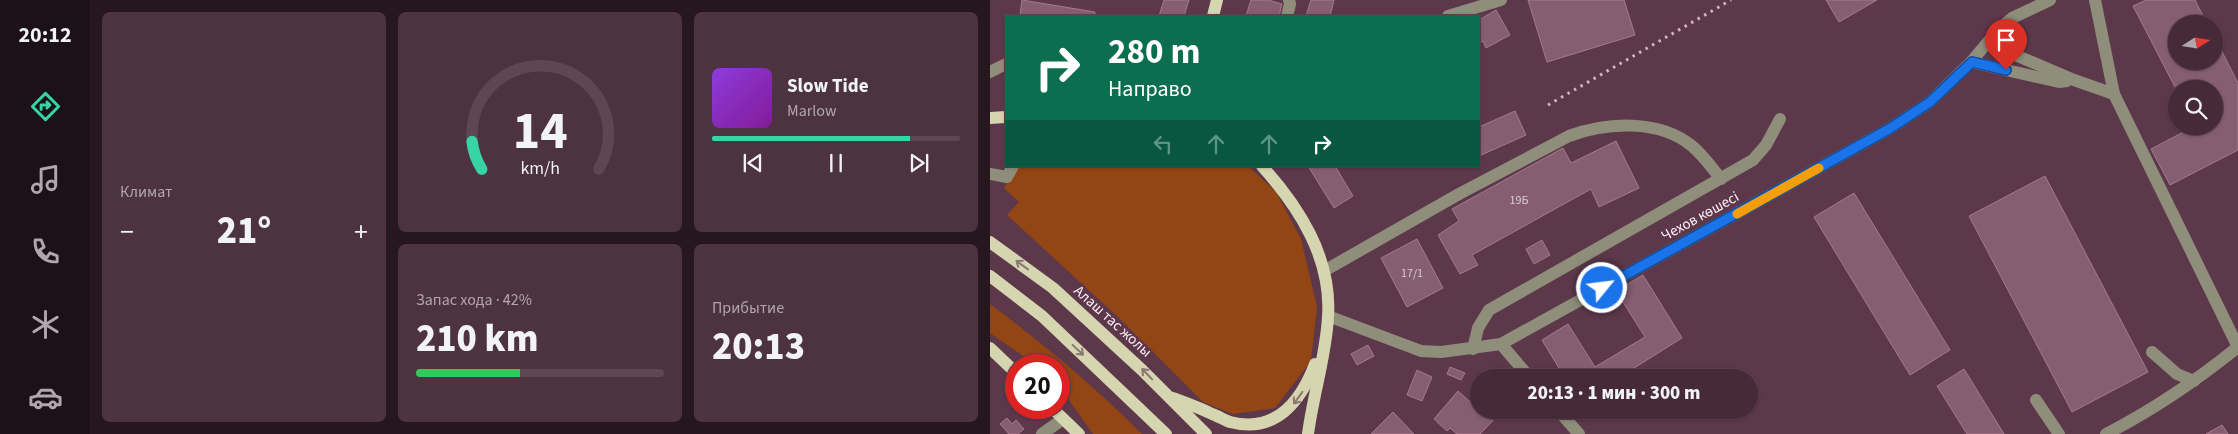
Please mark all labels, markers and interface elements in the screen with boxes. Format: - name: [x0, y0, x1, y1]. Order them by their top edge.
- north arrow: [2168, 15, 2222, 70]
- map controls: [2168, 15, 2223, 135]
- text: 20:12: [18, 19, 72, 51]
- pin: [1985, 19, 2027, 70]
- icon: arrive: [1992, 26, 2020, 54]
- text: 280 m: [1108, 27, 1200, 77]
- icon: right: [1025, 35, 1090, 100]
- text: Slow Tide: [787, 73, 868, 100]
- text: Направо: [1108, 73, 1192, 105]
- button: search: [2168, 80, 2223, 135]
- icon: directions: [28, 89, 63, 124]
- text: 14: [513, 95, 567, 169]
- text: Marlow: [787, 100, 836, 122]
- icon: left: [1149, 130, 1177, 158]
- icon: ahead: [1202, 130, 1230, 158]
- icon: ahead: [1255, 130, 1283, 158]
- icon: right: [1308, 130, 1336, 158]
- icon: previous: [739, 149, 767, 177]
- icon: pause: [822, 149, 850, 177]
- icon: next: [905, 149, 933, 177]
- text: km/h: [520, 156, 560, 181]
- icon: music: [28, 162, 63, 197]
- text: Климат: [120, 181, 172, 203]
- street label: Чехов көшесі: [1658, 186, 1743, 246]
- house number: 19Б: [1510, 192, 1528, 209]
- text: 21°: [217, 204, 271, 258]
- text: −: [120, 212, 134, 252]
- text: +: [354, 212, 368, 252]
- icon: phone: [28, 234, 63, 269]
- one-way arrow: [1015, 260, 1029, 270]
- position arrow: [1575, 261, 1627, 313]
- house number: 17/1: [1401, 265, 1423, 282]
- street label: Алаш тас жолы: [1069, 281, 1156, 362]
- text: Запас хода · 42%: [416, 289, 532, 311]
- text: Прибытие: [712, 297, 784, 319]
- icon: climate: [28, 307, 63, 342]
- text: 210 km: [416, 312, 538, 366]
- text: 20:13: [712, 320, 805, 374]
- one-way arrow: [1071, 344, 1084, 356]
- speed limit sign: 20: [1005, 354, 1070, 419]
- one-way arrow: [1141, 368, 1153, 381]
- icon: car: [28, 380, 63, 415]
- text: 20:13 · 1 мин · 300 m: [1528, 380, 1700, 407]
- one-way arrow: [1293, 391, 1303, 405]

